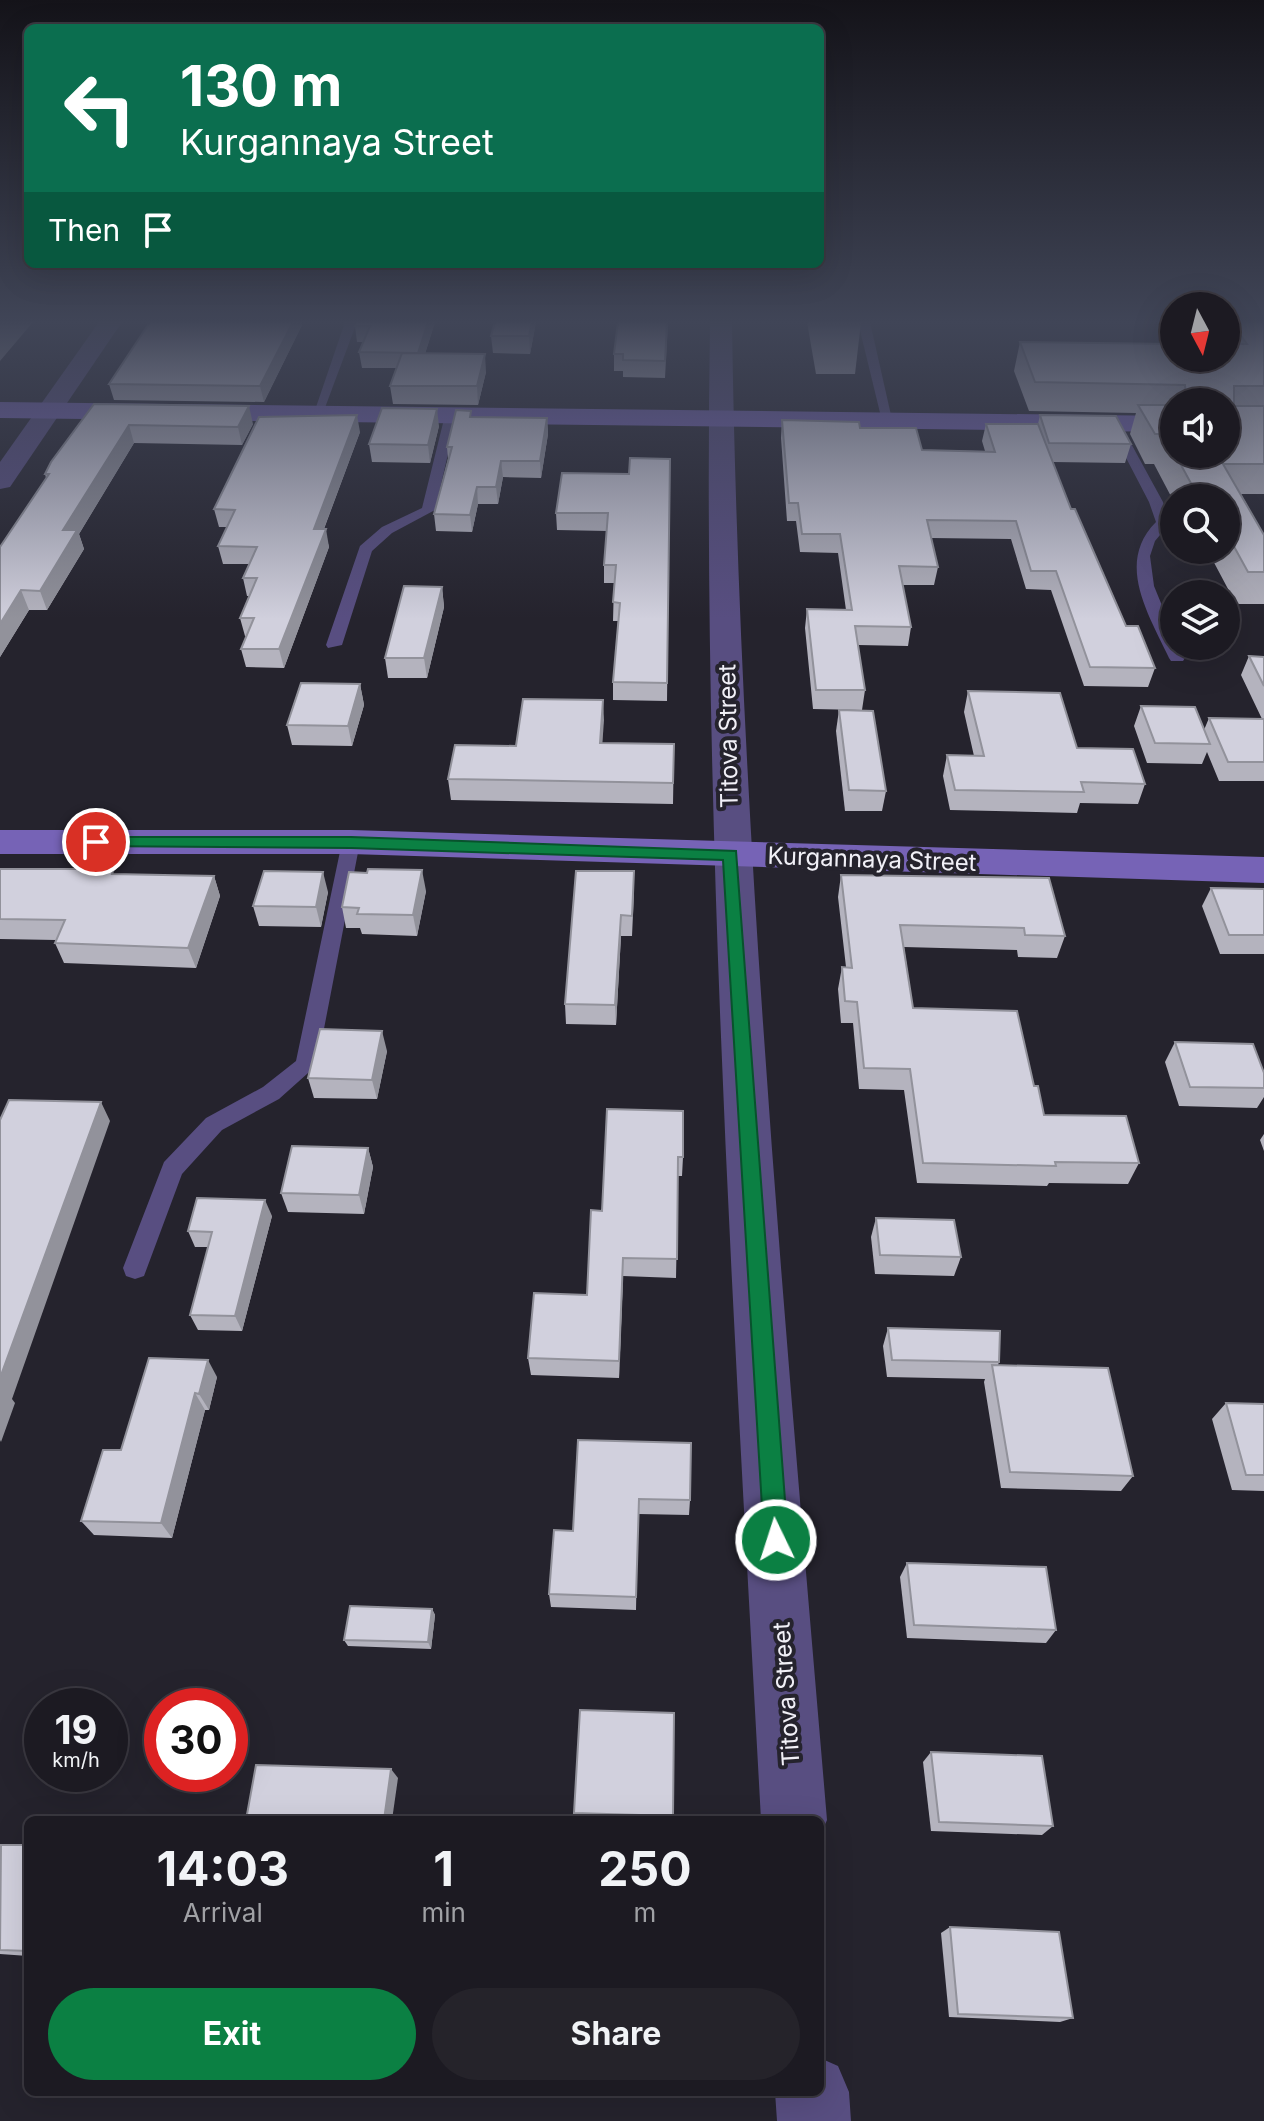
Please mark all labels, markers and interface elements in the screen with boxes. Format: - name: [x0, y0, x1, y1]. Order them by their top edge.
- text: 130 m: [180, 52, 342, 120]
- icon: left: [48, 56, 152, 160]
- text: Kurgannaya Street: [180, 120, 494, 164]
- icon: arrive: [136, 208, 180, 252]
- text: Then: [48, 212, 120, 248]
- north arrow: [1160, 292, 1240, 372]
- map controls: [1160, 292, 1240, 660]
- button: sound: [1160, 388, 1240, 468]
- button: search: [1160, 484, 1240, 564]
- button: layers: [1160, 580, 1240, 660]
- street label: Titova Street: [712, 664, 744, 808]
- pin: [62, 808, 130, 876]
- icon: arrive: [74, 820, 118, 864]
- street label: Kurgannaya Street: [767, 841, 977, 877]
- position arrow: [734, 1498, 818, 1582]
- street label: Titova Street: [766, 1621, 805, 1767]
- speed limit sign: 30: [144, 1688, 248, 1792]
- text: 19: [54, 1705, 98, 1754]
- text: km/h: [52, 1748, 100, 1772]
- text: 14:03: [156, 1839, 289, 1898]
- text: 1: [433, 1839, 454, 1898]
- text: 250: [598, 1839, 692, 1898]
- text: Arrival: [183, 1897, 263, 1928]
- text: min: [421, 1897, 466, 1928]
- text: m: [634, 1897, 656, 1928]
- button: Exit: [48, 1988, 416, 2080]
- button: Share: [432, 1988, 800, 2080]

